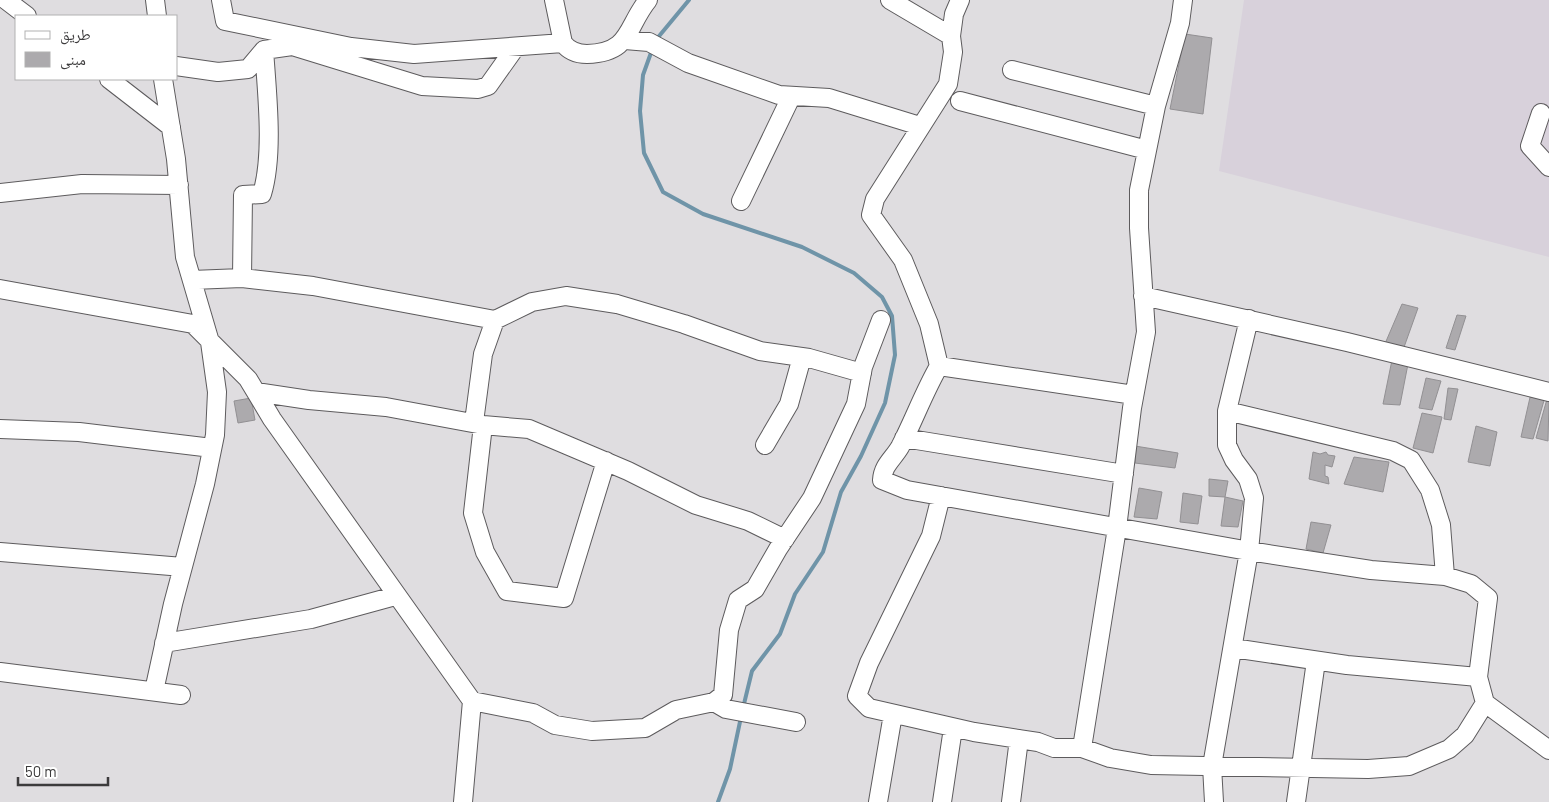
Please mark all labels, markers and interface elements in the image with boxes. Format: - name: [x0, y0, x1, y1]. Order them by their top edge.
- legend: [15, 15, 178, 80]
- text: طريق: [60, 25, 91, 45]
- text: مبنى: [60, 50, 86, 70]
- scale bar: [18, 754, 108, 786]
- text: 50 m: [25, 762, 57, 780]

